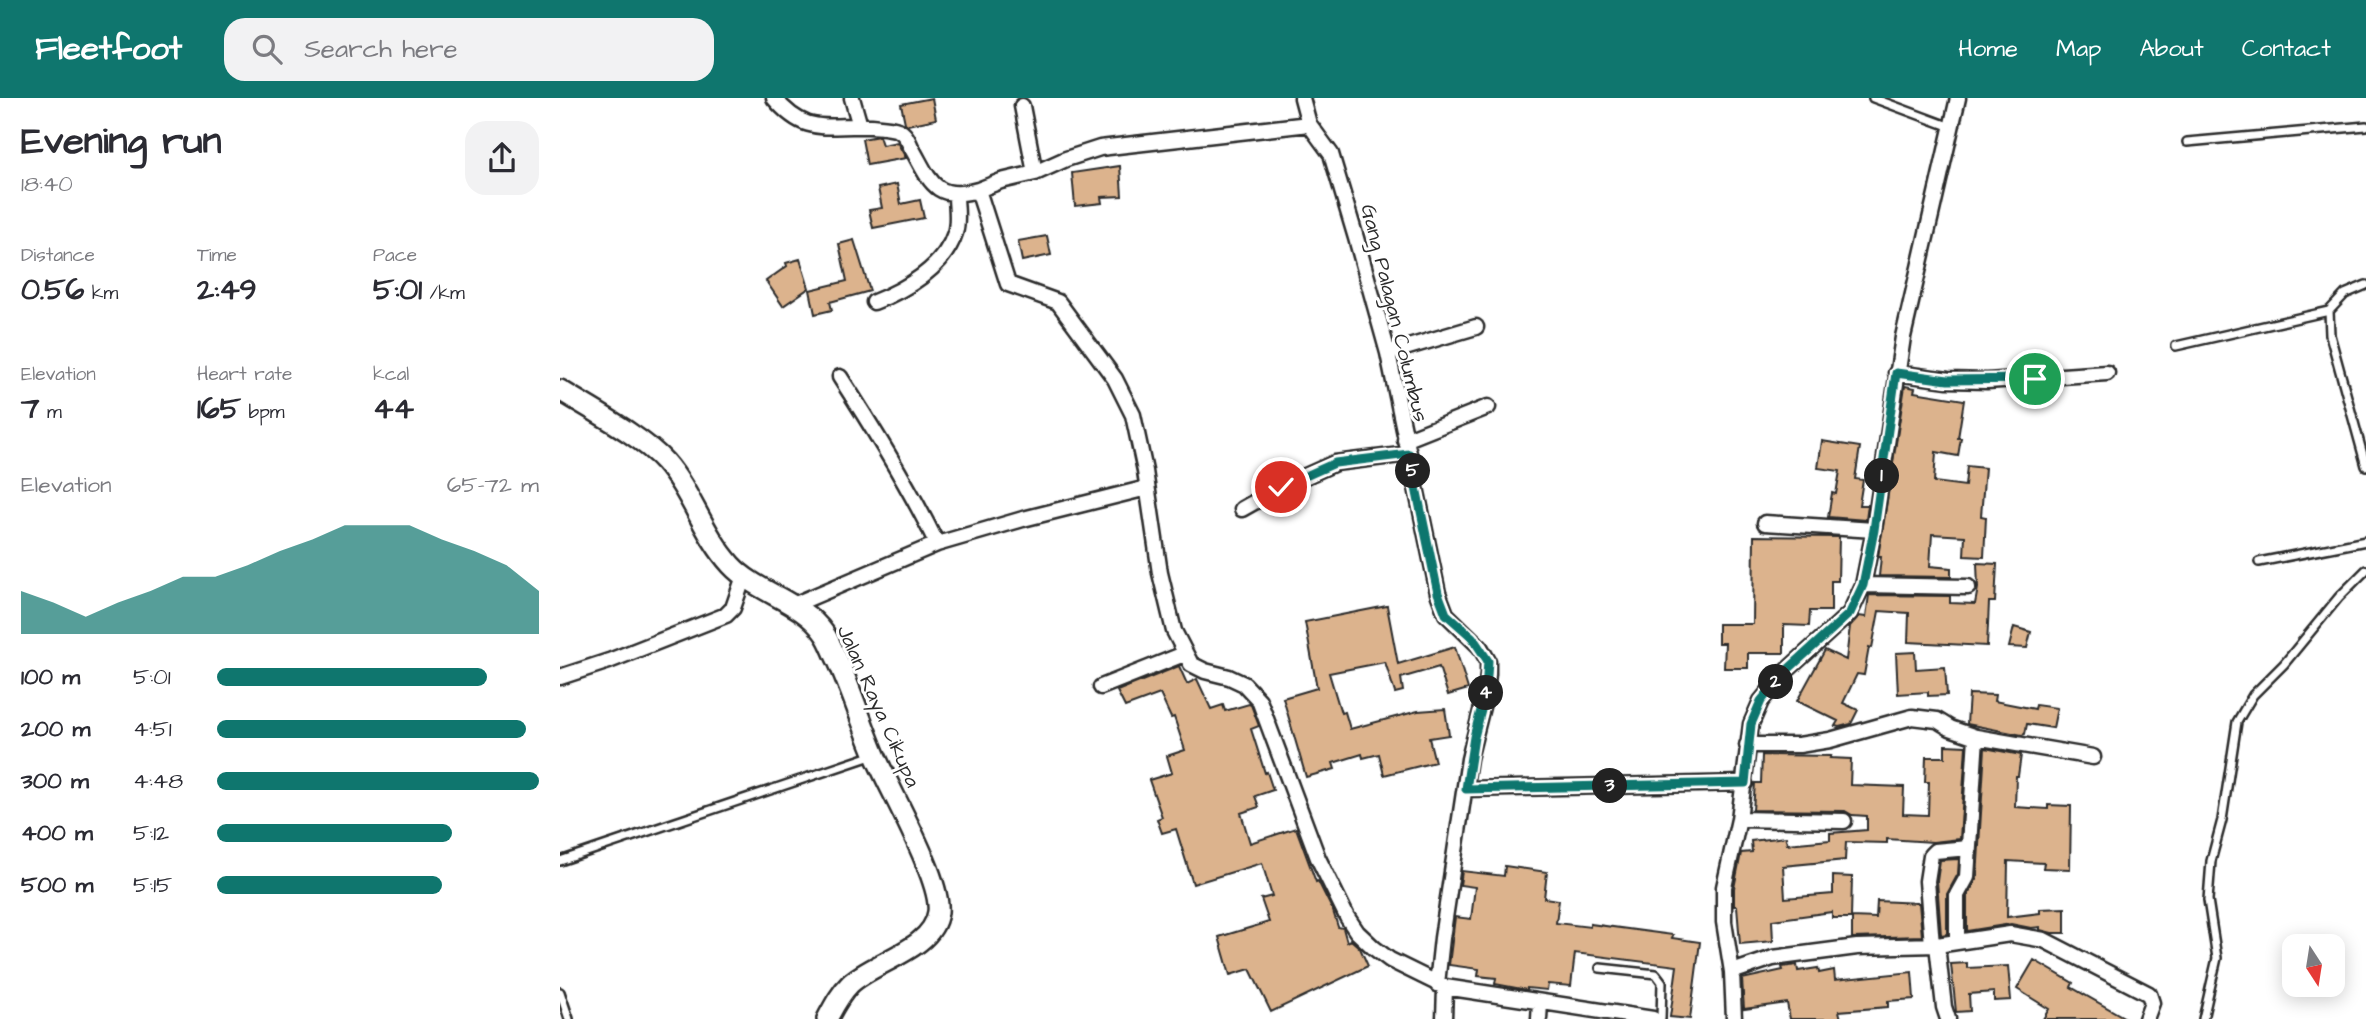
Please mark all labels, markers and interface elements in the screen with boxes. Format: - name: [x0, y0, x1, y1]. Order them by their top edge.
- search box: [224, 18, 714, 81]
- text: Fleetfoot: [35, 26, 182, 72]
- icon: search: [248, 30, 286, 68]
- text: Search here: [304, 31, 458, 67]
- text: Home: [1958, 32, 2018, 66]
- text: Map: [2056, 32, 2101, 66]
- text: About: [2139, 32, 2204, 66]
- text: Contact: [2242, 32, 2331, 66]
- text: Evening run: [21, 116, 222, 168]
- button: share: [465, 121, 539, 195]
- text: 18:40: [21, 168, 73, 200]
- street label: Gang Palagan Columbus: [1351, 201, 1436, 426]
- text: Distance: [21, 242, 95, 269]
- text: Time: [197, 242, 237, 269]
- text: Pace: [373, 242, 417, 269]
- text: 0.56: [21, 269, 84, 311]
- text: 2:49: [197, 269, 257, 311]
- text: 5:01: [373, 269, 422, 311]
- text: km: [84, 280, 118, 307]
- text: /km: [422, 280, 465, 307]
- pin: [2005, 349, 2065, 409]
- icon: arrive: [2016, 360, 2054, 398]
- text: Elevation: [21, 361, 96, 388]
- text: Heart rate: [197, 361, 292, 388]
- text: kcal: [373, 361, 409, 388]
- text: 7: [21, 388, 39, 430]
- text: 165: [197, 388, 241, 430]
- text: 44: [373, 388, 414, 430]
- text: m: [39, 399, 62, 426]
- text: bpm: [241, 399, 285, 426]
- pin: 5: [1396, 454, 1430, 488]
- pin: [1251, 457, 1311, 517]
- text: 5: [1406, 457, 1419, 484]
- pin: 1: [1864, 458, 1900, 494]
- text: 1: [1880, 462, 1883, 489]
- icon: check: [1262, 468, 1300, 506]
- text: Elevation: [21, 469, 112, 501]
- text: 65–72 m: [447, 469, 539, 501]
- street label: Jalan Raya Cikupa: [828, 620, 927, 793]
- text: 100 m: [21, 661, 80, 693]
- text: 5:01: [133, 661, 171, 693]
- pin: 2: [1758, 664, 1794, 700]
- text: 2: [1770, 668, 1781, 695]
- pin: 4: [1468, 676, 1504, 710]
- text: 4: [1479, 679, 1492, 706]
- text: 200 m: [21, 713, 90, 745]
- text: 4:51: [133, 713, 172, 745]
- text: 300 m: [21, 765, 89, 797]
- text: 4:48: [133, 765, 183, 797]
- pin: 3: [1592, 768, 1628, 804]
- text: 3: [1605, 772, 1614, 799]
- text: 400 m: [21, 817, 93, 849]
- text: 5:12: [133, 817, 169, 849]
- text: 500 m: [21, 869, 93, 901]
- text: 5:15: [133, 869, 172, 901]
- north arrow: [2282, 934, 2345, 998]
- map controls: [2282, 934, 2345, 997]

